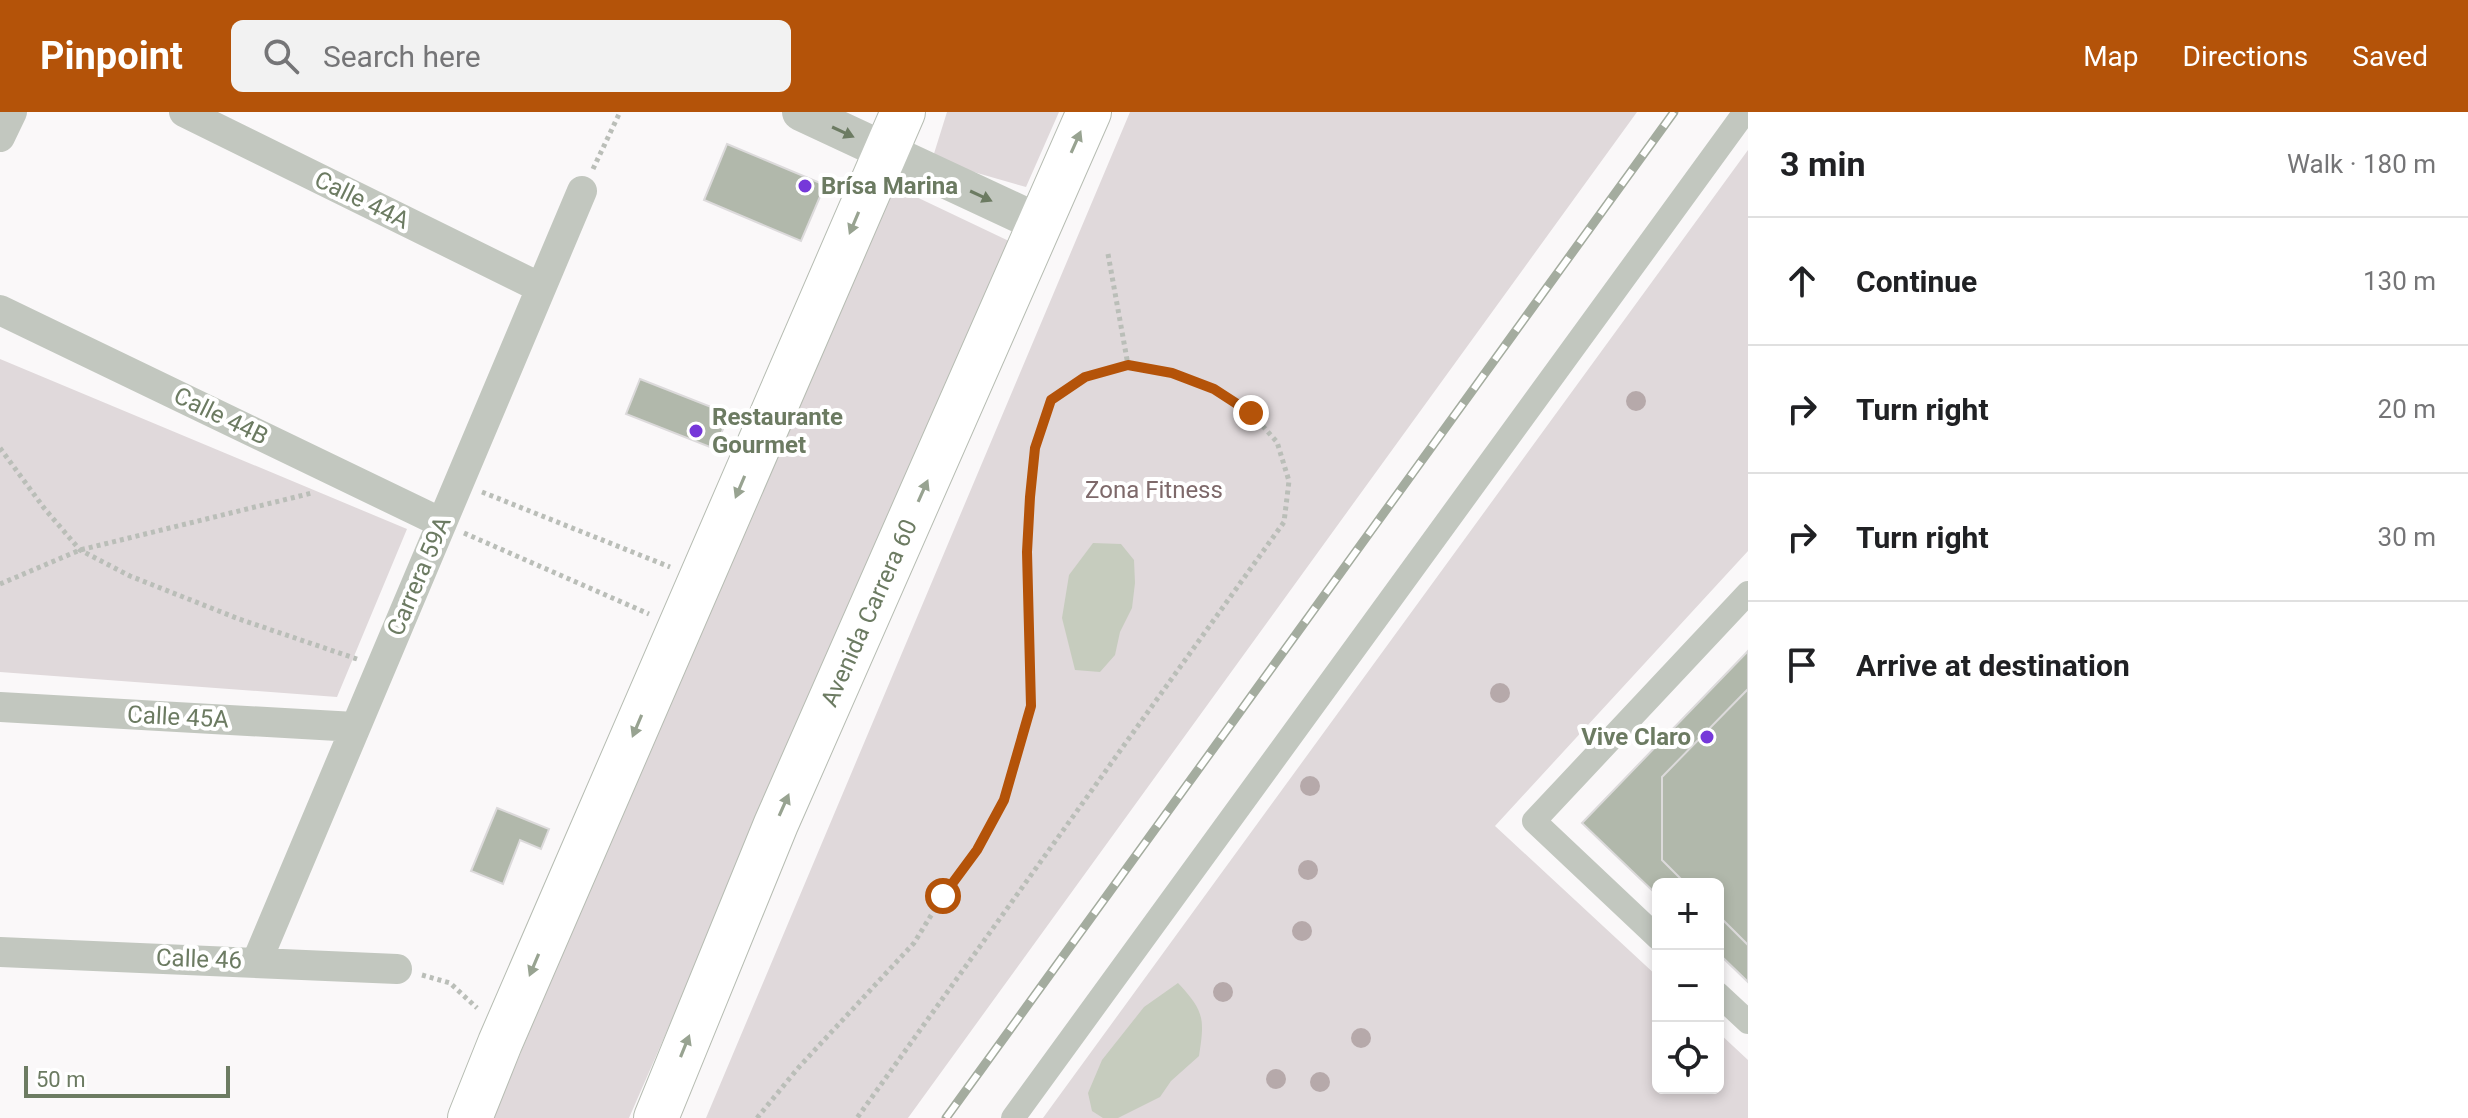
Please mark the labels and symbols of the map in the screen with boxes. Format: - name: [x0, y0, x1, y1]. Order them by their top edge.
- one-way arrow: [831, 125, 854, 139]
- one-way arrow: [1070, 131, 1083, 154]
- street label: Calle 44A: [310, 165, 414, 235]
- place label: Brísa Marina: [821, 172, 958, 200]
- marker: Brísa Marina: [796, 177, 814, 195]
- one-way arrow: [969, 189, 993, 203]
- one-way arrow: [848, 211, 861, 235]
- street label: Calle 44B: [169, 381, 273, 451]
- route end: [1233, 395, 1269, 431]
- place label: Restaurante Gourmet: [712, 403, 843, 459]
- marker: Restaurante Gourmet: [687, 422, 705, 440]
- one-way arrow: [733, 475, 747, 499]
- park label: Zona Fitness: [1085, 476, 1223, 504]
- one-way arrow: [916, 479, 930, 502]
- street label: Carrera 59A: [381, 512, 457, 640]
- street label: Avenida Carrera 60: [815, 515, 923, 711]
- street label: Calle 45A: [127, 700, 230, 734]
- one-way arrow: [630, 714, 643, 738]
- place label: Vive Claro: [1581, 723, 1691, 751]
- marker: Vive Claro: [1698, 728, 1716, 746]
- one-way arrow: [778, 793, 791, 817]
- route start: [925, 878, 961, 914]
- street label: Calle 46: [156, 944, 242, 974]
- one-way arrow: [527, 953, 540, 976]
- one-way arrow: [679, 1034, 692, 1058]
- scale bar: [24, 1062, 230, 1098]

